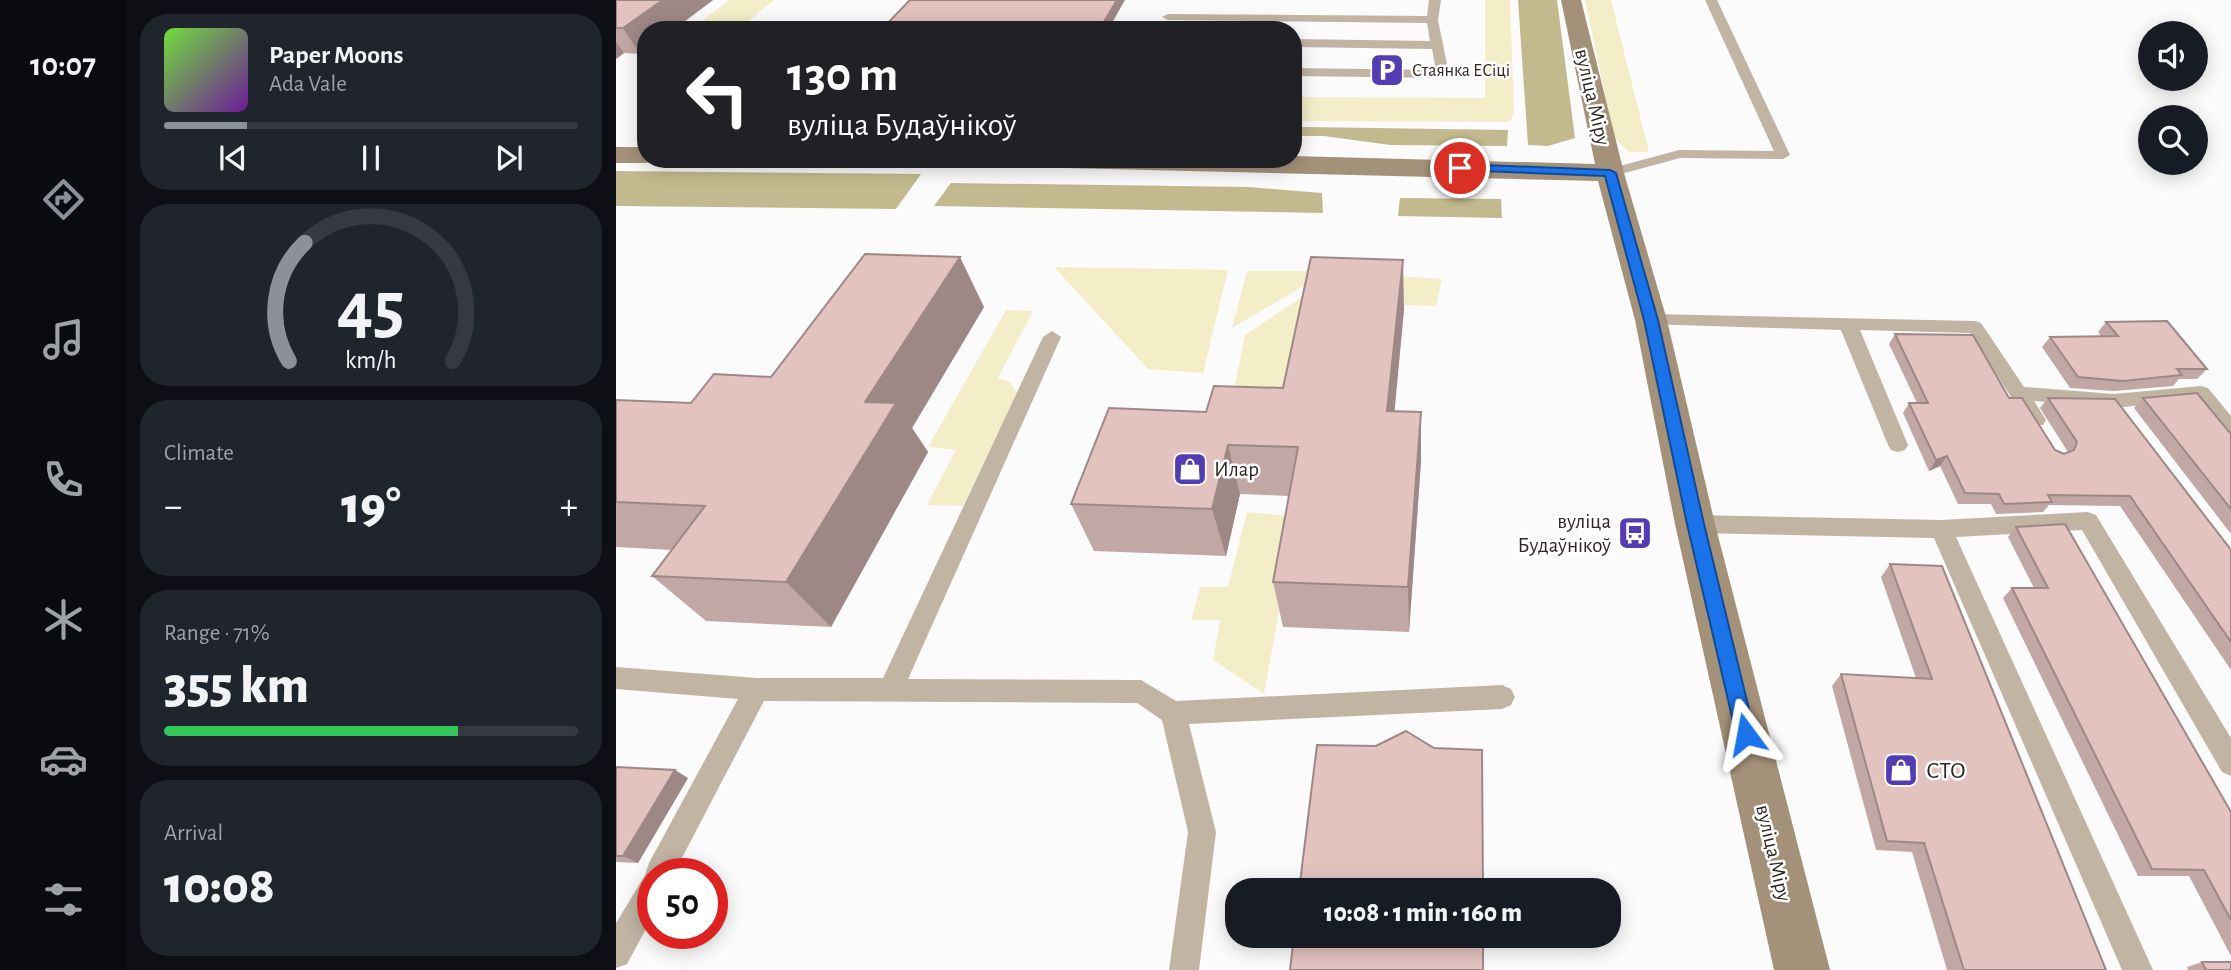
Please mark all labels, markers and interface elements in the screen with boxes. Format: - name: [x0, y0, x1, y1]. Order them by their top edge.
- map controls: [2138, 21, 2208, 175]
- button: sound: [2138, 21, 2208, 91]
- text: Paper Moons: [269, 42, 404, 68]
- street label: вуліца Міру: [1571, 47, 1614, 148]
- text: 10:07: [30, 49, 96, 81]
- icon: left: [672, 49, 763, 140]
- text: 130 m: [787, 51, 898, 100]
- parking icon: Стаянка ЕСіці: [1368, 51, 1406, 89]
- place label: Стаянка ЕСіці: [1412, 62, 1510, 80]
- text: Ada Vale: [269, 73, 347, 96]
- button: search: [2138, 105, 2208, 175]
- text: вуліца Будаўнікоў: [787, 109, 1016, 141]
- pin: [1430, 138, 1490, 198]
- icon: previous: [214, 139, 252, 177]
- icon: pause: [352, 139, 390, 177]
- icon: next: [490, 139, 528, 177]
- icon: arrive: [1441, 149, 1479, 187]
- icon: directions: [39, 175, 88, 224]
- text: 45: [337, 273, 405, 346]
- icon: music: [39, 315, 88, 364]
- text: km/h: [345, 348, 397, 373]
- text: Climate: [164, 442, 234, 465]
- shop icon: Илар: [1171, 450, 1209, 488]
- icon: phone: [39, 455, 88, 504]
- place label: Илар: [1214, 459, 1259, 480]
- text: 19°: [341, 480, 401, 532]
- text: −: [164, 488, 182, 526]
- text: +: [560, 488, 578, 526]
- place label: вуліца Будаўнікоў: [1518, 511, 1611, 556]
- bus stop icon: вуліца Будаўнікоў: [1616, 514, 1654, 552]
- icon: climate: [39, 595, 88, 644]
- text: Range · 71%: [164, 622, 270, 645]
- text: 355 km: [164, 660, 309, 712]
- position arrow: [1709, 697, 1783, 771]
- icon: car: [39, 735, 88, 784]
- shop icon: СТО: [1882, 751, 1920, 789]
- place label: СТО: [1926, 759, 1966, 783]
- street label: вуліца Міру: [1752, 803, 1795, 904]
- text: Arrival: [164, 822, 223, 845]
- speed limit sign: 50: [637, 858, 728, 949]
- text: 10:08: [164, 860, 275, 912]
- icon: filters: [39, 875, 88, 924]
- text: 10:08 · 1 min · 160 m: [1324, 900, 1522, 926]

